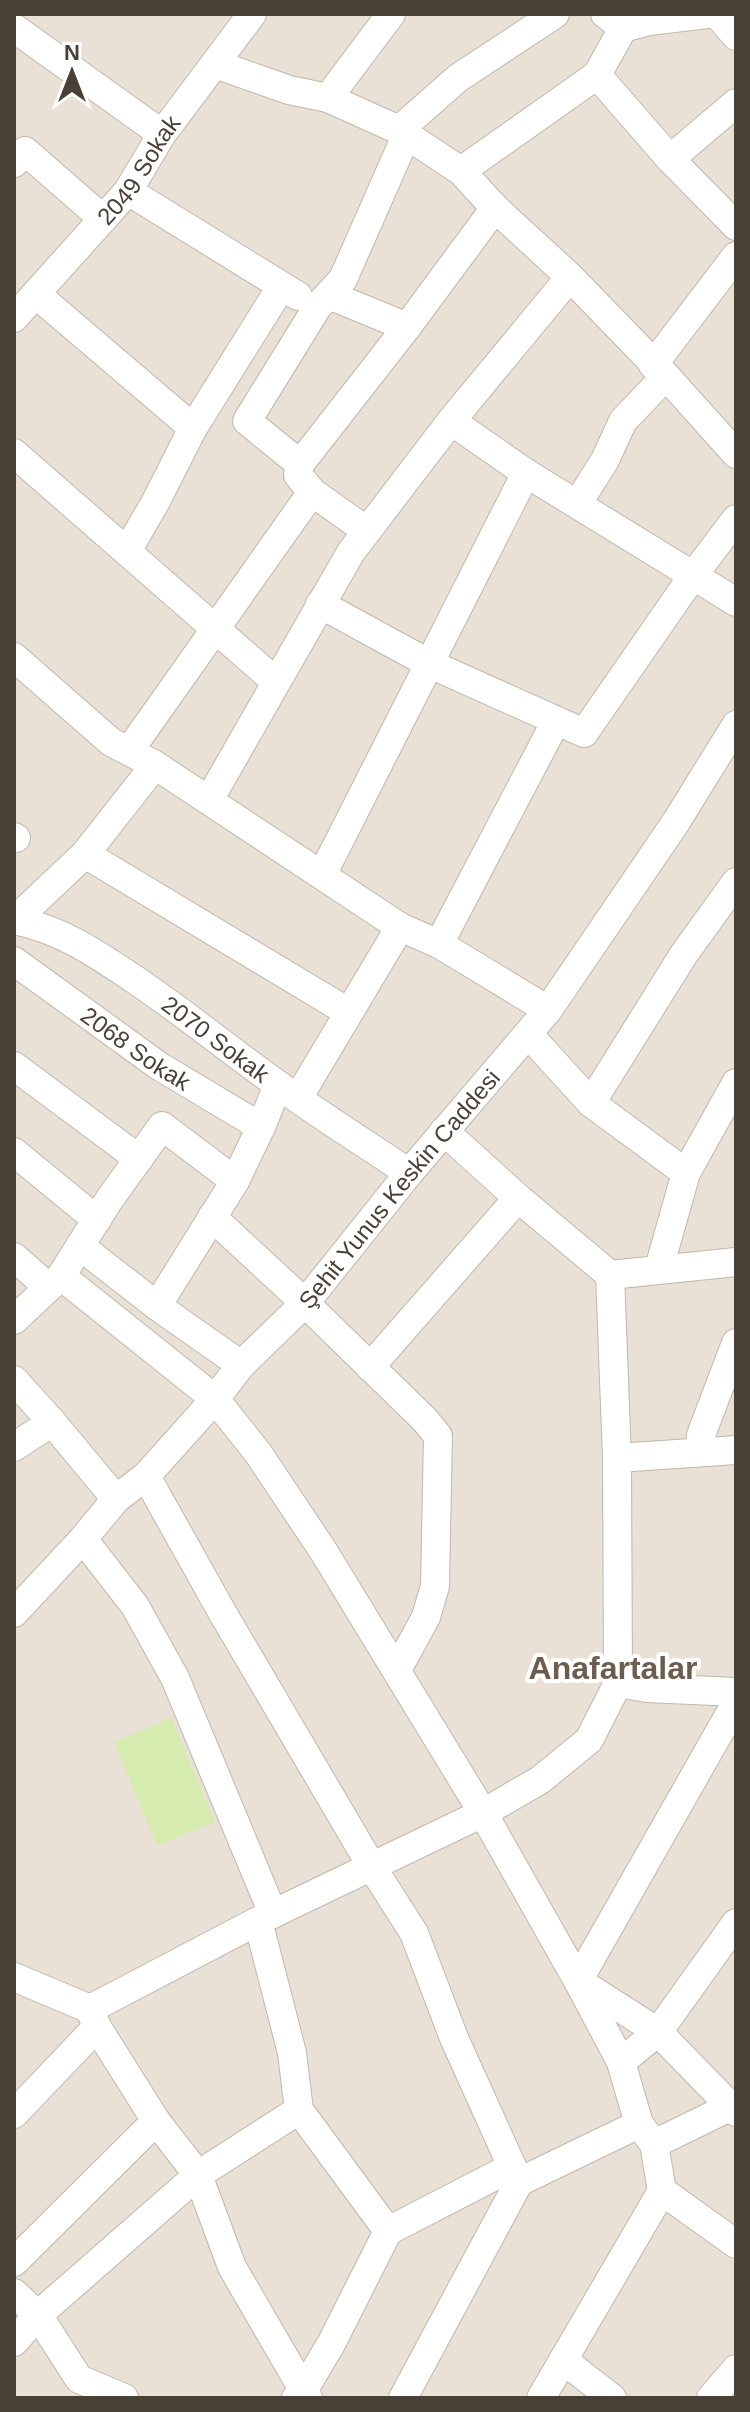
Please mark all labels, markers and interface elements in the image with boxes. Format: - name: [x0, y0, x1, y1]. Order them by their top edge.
- north arrow: [32, 32, 112, 112]
- text: N: [64, 40, 80, 65]
- street label: 2049 Sokak: [91, 109, 186, 230]
- street label: 2070 Sokak: [157, 990, 275, 1088]
- street label: 2068 Sokak: [76, 1001, 196, 1096]
- street label: Şehit Yunus Keskin Caddesi: [293, 1064, 505, 1314]
- district label: Anafartalar: [529, 1650, 697, 1686]

